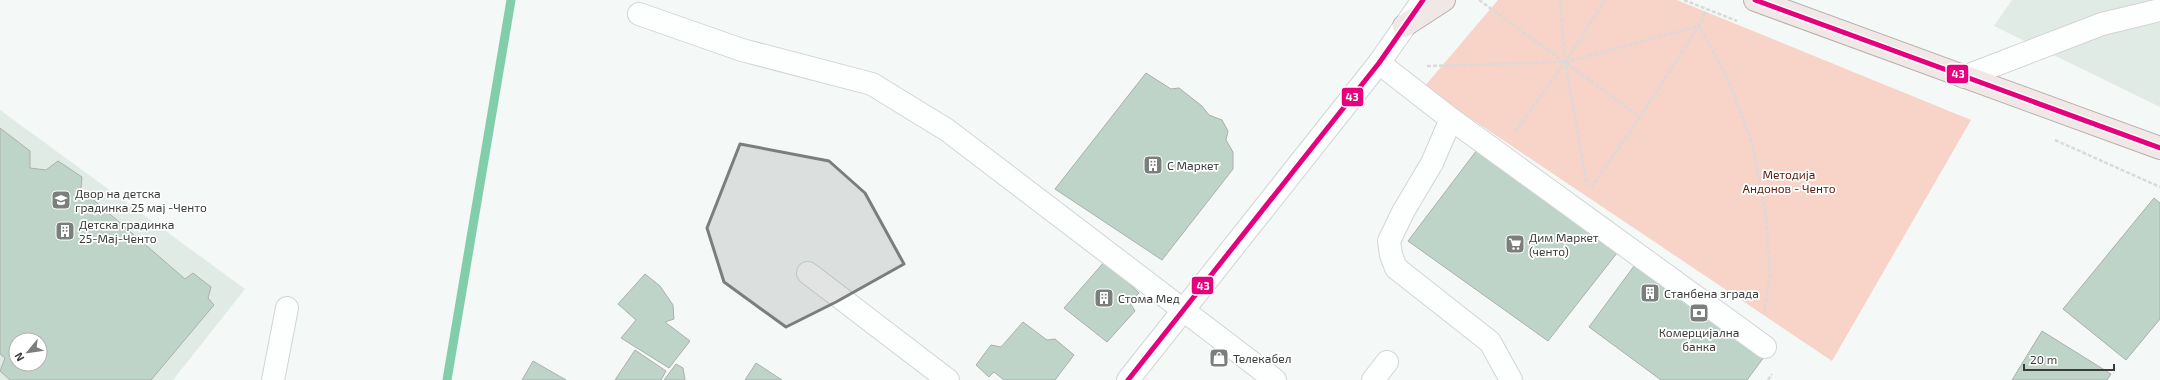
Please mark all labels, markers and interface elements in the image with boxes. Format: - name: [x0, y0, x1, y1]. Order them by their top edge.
- line badge: 43: [1946, 64, 1969, 84]
- text: 43: [1951, 67, 1965, 80]
- line badge: 43: [1341, 87, 1364, 107]
- text: 43: [1345, 90, 1359, 103]
- building icon: С Маркет: [1142, 154, 1164, 176]
- place label: С Маркет: [1167, 158, 1219, 172]
- park label: Методија Андонов - Ченто: [1742, 167, 1836, 195]
- place label: Двор на детска градинка 25 мај -Ченто: [75, 186, 207, 215]
- school or university icon: Двор на детска градинка 25 мај -Ченто: [50, 189, 72, 211]
- place label: Детска градинка 25-Мај-Ченто: [79, 217, 174, 246]
- building icon: Детска градинка 25-Мај-Ченто: [54, 220, 76, 242]
- place label: Дим Маркет (ченто): [1529, 230, 1599, 258]
- supermarket icon: Дим Маркет (ченто): [1504, 233, 1526, 255]
- line badge: 43: [1191, 276, 1214, 295]
- text: 43: [1196, 279, 1210, 292]
- building icon: Станбена зграда: [1639, 282, 1661, 304]
- place label: Станбена зграда: [1664, 286, 1759, 300]
- building icon: Стома Мед: [1093, 287, 1115, 309]
- place label: Стома Мед: [1118, 291, 1180, 305]
- bank icon: Комерцијална банка: [1688, 302, 1710, 324]
- place label: Комерцијална банка: [1659, 325, 1739, 353]
- north arrow: [8, 332, 48, 372]
- scale bar: [2024, 346, 2114, 372]
- shop icon: Телекабел: [1208, 347, 1230, 369]
- text: N: [11, 350, 26, 364]
- place label: Телекабел: [1233, 351, 1292, 365]
- text: 20 m: [2030, 352, 2057, 366]

